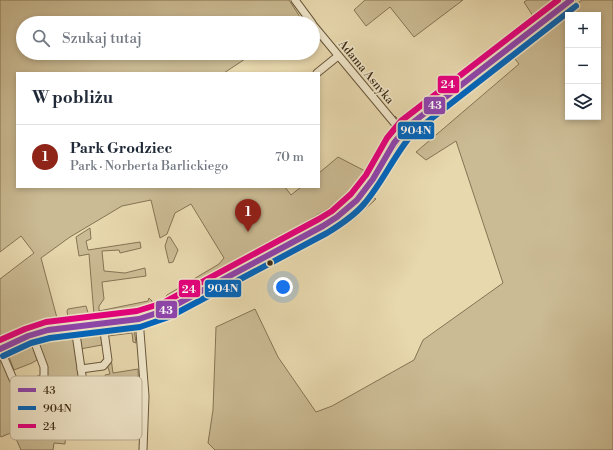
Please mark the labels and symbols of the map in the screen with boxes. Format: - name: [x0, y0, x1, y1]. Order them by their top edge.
- street label: Adama Asnyka: [334, 36, 398, 108]
- line badge: 24: [437, 75, 460, 94]
- text: 24: [441, 78, 455, 92]
- line badge: 43: [423, 96, 446, 115]
- text: 43: [428, 99, 442, 113]
- line badge: 904N: [397, 121, 435, 140]
- text: 904N: [401, 124, 432, 138]
- pin: 1: [235, 199, 261, 232]
- unlabelled marker: [265, 258, 275, 268]
- your location: [273, 277, 293, 297]
- line badge: 24: [178, 279, 201, 298]
- line badge: 904N: [204, 279, 242, 298]
- text: 904N: [208, 282, 239, 296]
- text: 24: [182, 283, 196, 297]
- line badge: 43: [155, 300, 178, 319]
- text: 43: [159, 304, 173, 318]
- legend: [10, 376, 142, 440]
- text: 43: [43, 384, 56, 398]
- text: 904N: [43, 402, 73, 416]
- text: 24: [43, 420, 56, 434]

